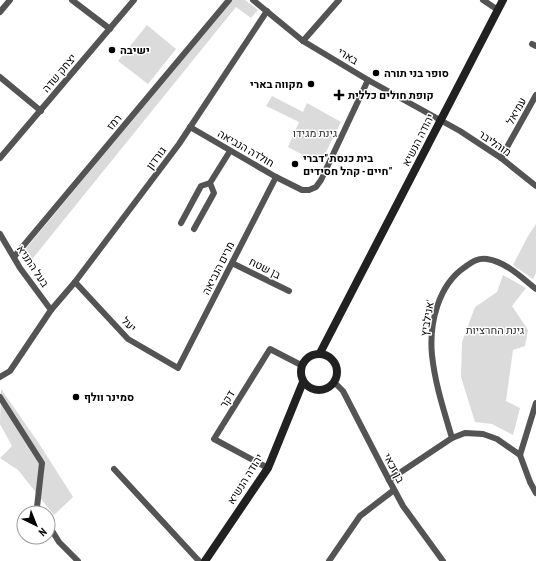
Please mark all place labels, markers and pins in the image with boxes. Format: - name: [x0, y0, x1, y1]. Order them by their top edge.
- place label: ישיבה: [120, 43, 150, 57]
- marker: ישיבה: [107, 45, 117, 55]
- place label: סופר בני תורה: [384, 66, 449, 80]
- marker: סופר בני תורה: [371, 68, 381, 78]
- place label: מקווה בארי: [250, 77, 303, 91]
- marker: מקווה בארי: [306, 79, 316, 89]
- place label: קופת חולים כללית: [348, 88, 434, 102]
- marker: קופת חולים כללית: [333, 89, 345, 101]
- place label: בית כנסת "דברי חיים - קהל חסידים": [303, 151, 392, 178]
- marker: בית כנסת "דברי חיים - קהל חסידים": [290, 159, 300, 169]
- place label: סמינר וולף: [84, 390, 134, 404]
- marker: סמינר וולף: [71, 392, 81, 402]

